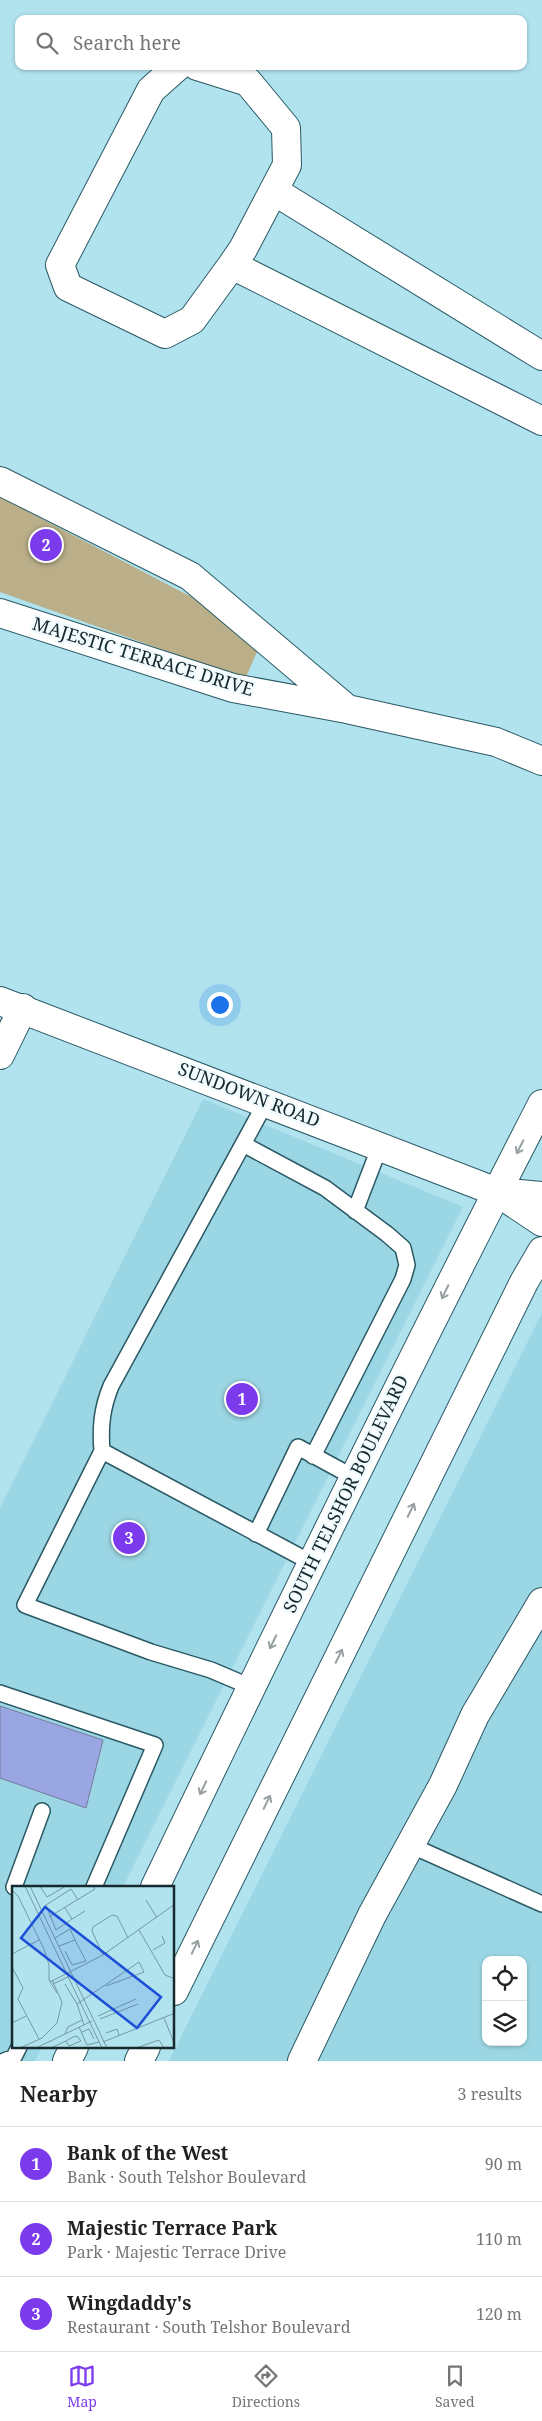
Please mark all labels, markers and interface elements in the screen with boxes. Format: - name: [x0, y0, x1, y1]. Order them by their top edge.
- search box: [15, 15, 527, 70]
- icon: search: [33, 29, 61, 57]
- text: Search here: [73, 30, 181, 56]
- pin: 2: [30, 526, 62, 564]
- street label: MAJESTIC TERRACE DRIVE: [30, 611, 257, 701]
- your location: [207, 992, 233, 1018]
- street label: SUNDOWN ROAD: [175, 1056, 324, 1132]
- one-way arrow: [515, 1139, 524, 1154]
- one-way arrow: [440, 1284, 450, 1299]
- street label: SOUTH TELSHOR BOULEVARD: [277, 1371, 413, 1616]
- pin: 1: [226, 1380, 258, 1418]
- one-way arrow: [407, 1503, 416, 1518]
- pin: 3: [113, 1519, 145, 1557]
- one-way arrow: [268, 1634, 278, 1649]
- one-way arrow: [335, 1649, 344, 1664]
- one-way arrow: [197, 1780, 207, 1795]
- one-way arrow: [262, 1794, 272, 1809]
- inset map: [12, 1886, 175, 2048]
- one-way arrow: [191, 1940, 200, 1955]
- map controls: [482, 1956, 527, 2046]
- button: locate: [482, 1956, 527, 2001]
- button: layers: [482, 2001, 527, 2046]
- text: Nearby: [20, 2080, 98, 2108]
- text: 3 results: [458, 2083, 522, 2105]
- text: Bank of the West: [67, 2140, 228, 2166]
- text: 1: [31, 2153, 41, 2175]
- text: 90 m: [485, 2153, 522, 2175]
- text: Bank · South Telshor Boulevard: [67, 2166, 306, 2188]
- text: Majestic Terrace Park: [67, 2215, 277, 2241]
- text: 2: [31, 2228, 41, 2250]
- text: 110 m: [476, 2228, 522, 2250]
- text: Park · Majestic Terrace Drive: [67, 2241, 286, 2263]
- text: Wingdaddy's: [67, 2290, 191, 2316]
- text: 3: [31, 2303, 41, 2325]
- text: 120 m: [476, 2303, 522, 2325]
- text: Restaurant · South Telshor Boulevard: [67, 2316, 350, 2338]
- tab: Map: [67, 2362, 97, 2411]
- tab: Directions: [232, 2362, 300, 2411]
- tab: Saved: [435, 2362, 475, 2411]

